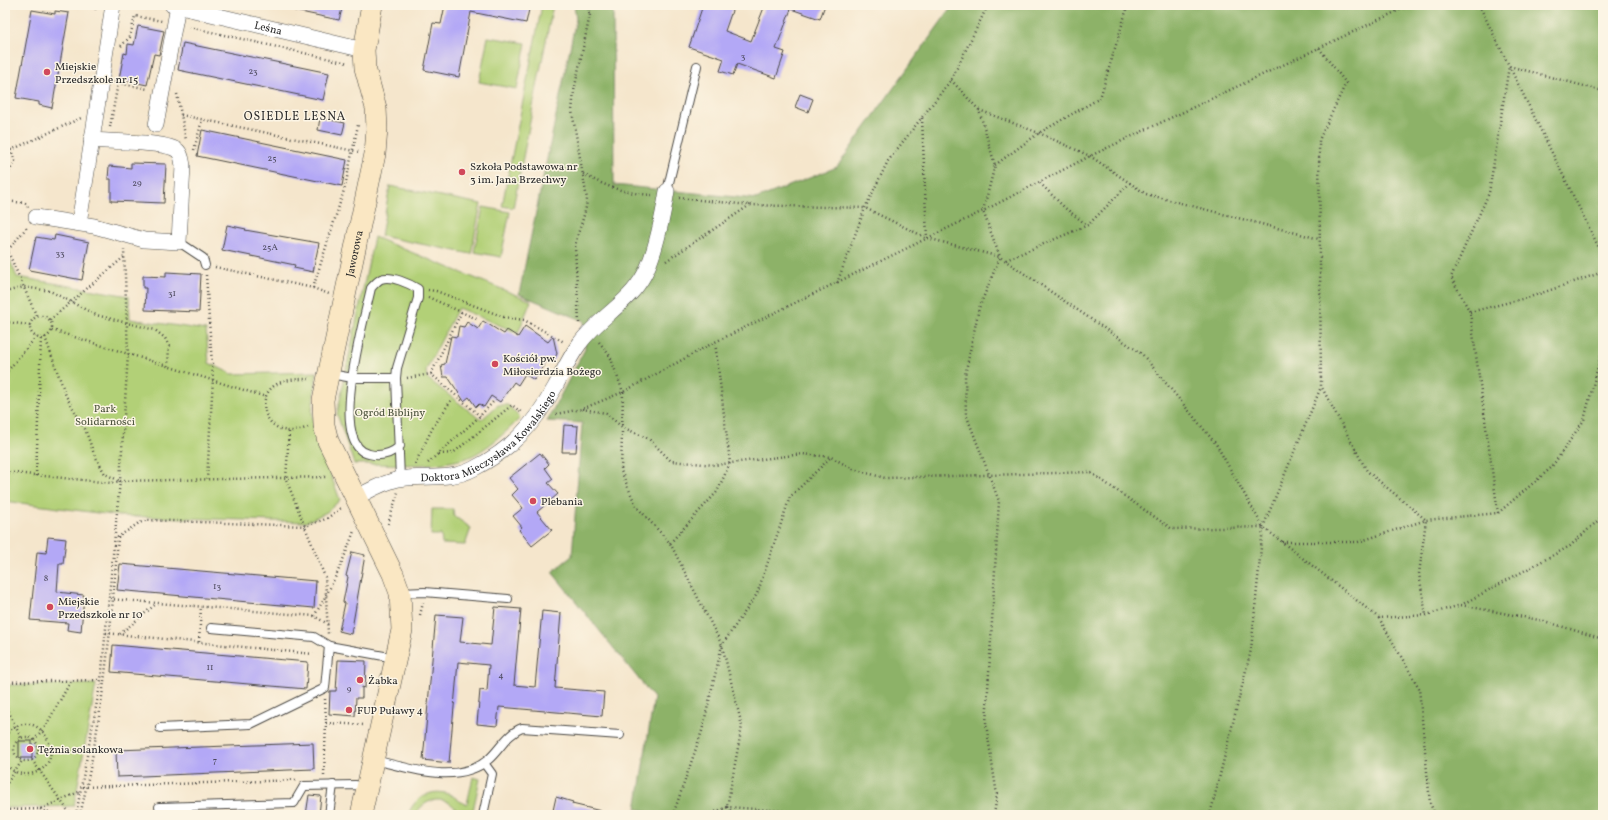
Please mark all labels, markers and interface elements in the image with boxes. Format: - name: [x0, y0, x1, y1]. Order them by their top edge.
- street label: Leśna: [253, 19, 284, 40]
- house number: 3: [741, 50, 746, 63]
- place label: Miejskie Przedszkole nr 15: [55, 60, 138, 88]
- house number: 23: [248, 65, 258, 78]
- marker: Miejskie Przedszkole nr 15: [42, 67, 52, 77]
- district label: OSIEDLE LESNA: [244, 109, 346, 125]
- house number: 25: [267, 152, 277, 165]
- place label: Szkoła Podstawowa nr 3 im. Jana Brzechwy: [470, 160, 578, 188]
- marker: Szkoła Podstawowa nr 3 im. Jana Brzechwy: [457, 167, 467, 177]
- house number: 29: [132, 177, 142, 190]
- street label: Jaworowa: [343, 229, 368, 279]
- house number: 25A: [262, 241, 278, 254]
- house number: 33: [55, 247, 65, 260]
- house number: 31: [168, 287, 176, 300]
- place label: Kościół pw. Miłosierdzia Bożego: [503, 352, 601, 380]
- marker: Kościół pw. Miłosierdzia Bożego: [490, 359, 500, 369]
- street label: Doktora Mieczysława Kowalskiego: [420, 388, 560, 486]
- park label: Park Solidarności: [75, 402, 135, 430]
- park label: Ogród Biblijny: [355, 406, 425, 421]
- place label: Plebania: [541, 495, 583, 510]
- marker: Plebania: [528, 496, 538, 506]
- house number: 8: [44, 572, 49, 585]
- house number: 13: [213, 580, 221, 593]
- place label: Miejskie Przedszkole nr 10: [58, 595, 143, 623]
- marker: Miejskie Przedszkole nr 10: [45, 602, 55, 612]
- house number: 11: [207, 661, 213, 674]
- house number: 4: [498, 669, 504, 682]
- place label: Żabka: [368, 674, 398, 689]
- marker: Żabka: [355, 675, 365, 685]
- house number: 9: [347, 683, 352, 696]
- place label: FUP Puławy 4: [357, 704, 424, 719]
- marker: FUP Puławy 4: [344, 705, 354, 715]
- place label: Tężnia solankowa: [38, 743, 124, 758]
- marker: Tężnia solankowa: [25, 744, 35, 754]
- house number: 7: [213, 754, 217, 767]

